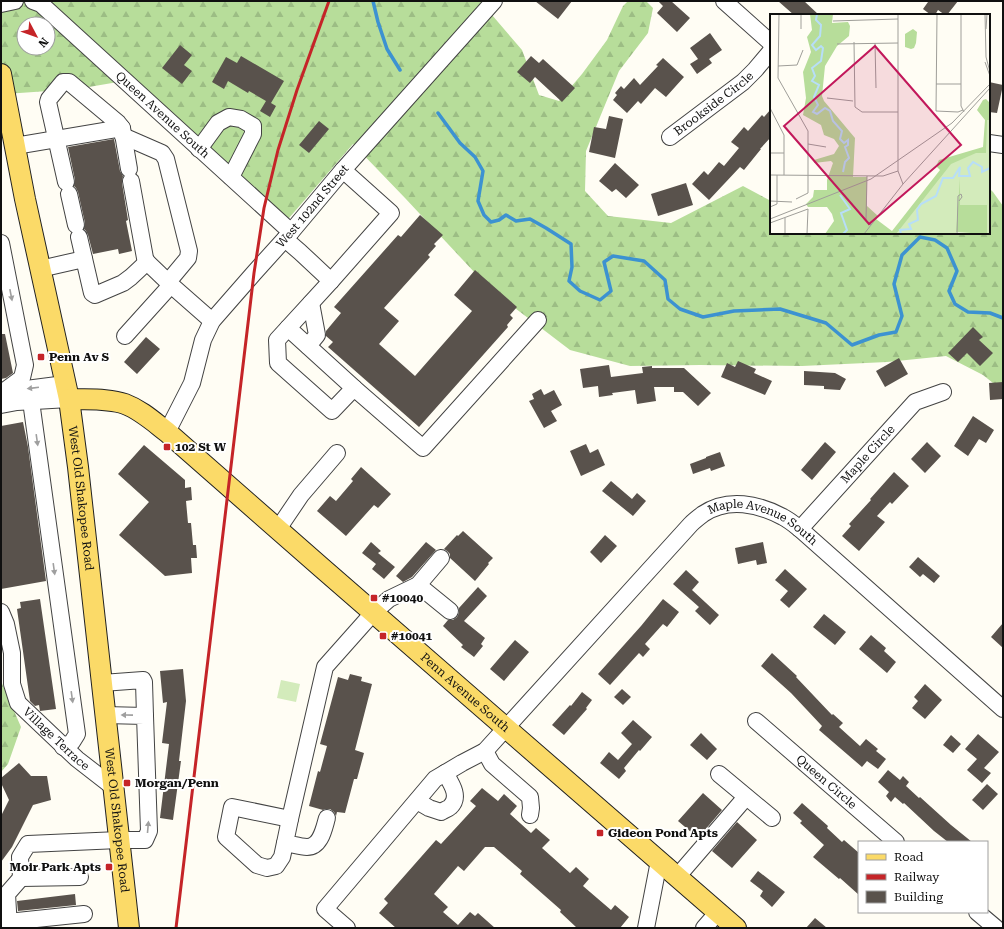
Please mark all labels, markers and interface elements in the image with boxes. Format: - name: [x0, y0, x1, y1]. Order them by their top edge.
- inset map: [770, 14, 990, 234]
- north arrow: [16, 16, 56, 56]
- text: N: [35, 35, 51, 50]
- street label: Brookside Circle: [671, 68, 757, 138]
- street label: Queen Avenue South: [113, 69, 212, 161]
- street label: West 102nd Street: [273, 161, 352, 251]
- one-way arrow: [9, 289, 15, 301]
- place label: Penn Av S: [49, 350, 110, 364]
- marker: Penn Av S: [36, 352, 46, 362]
- one-way arrow: [27, 385, 39, 392]
- street label: Maple Circle: [838, 422, 898, 486]
- street label: West Old Shakopee Road: [66, 425, 96, 572]
- one-way arrow: [33, 434, 40, 446]
- place label: 102 St W: [175, 440, 227, 454]
- marker: 102 St W: [162, 442, 172, 452]
- street label: Maple Avenue South: [706, 497, 821, 548]
- one-way arrow: [51, 563, 57, 575]
- place label: #10040: [382, 591, 423, 605]
- marker: #10040: [369, 593, 379, 603]
- place label: #10041: [391, 629, 432, 643]
- marker: #10041: [378, 631, 388, 641]
- street label: Penn Avenue South: [418, 650, 513, 735]
- one-way arrow: [69, 691, 75, 703]
- street label: Village Terrace: [20, 705, 93, 773]
- one-way arrow: [121, 712, 133, 719]
- street label: West Old Shakopee Road: [102, 747, 132, 894]
- street label: Queen Circle: [793, 752, 860, 812]
- place label: Morgan/Penn: [135, 776, 219, 790]
- marker: Morgan/Penn: [122, 778, 132, 788]
- one-way arrow: [145, 821, 152, 834]
- place label: Gideon Pond Apts: [608, 826, 718, 840]
- marker: Gideon Pond Apts: [595, 828, 605, 838]
- legend: [858, 841, 988, 913]
- text: Road: [894, 850, 924, 864]
- place label: Moir Park Apts: [10, 860, 101, 874]
- marker: Moir Park Apts: [104, 862, 114, 872]
- text: Railway: [894, 870, 940, 884]
- text: Building: [894, 890, 943, 904]

